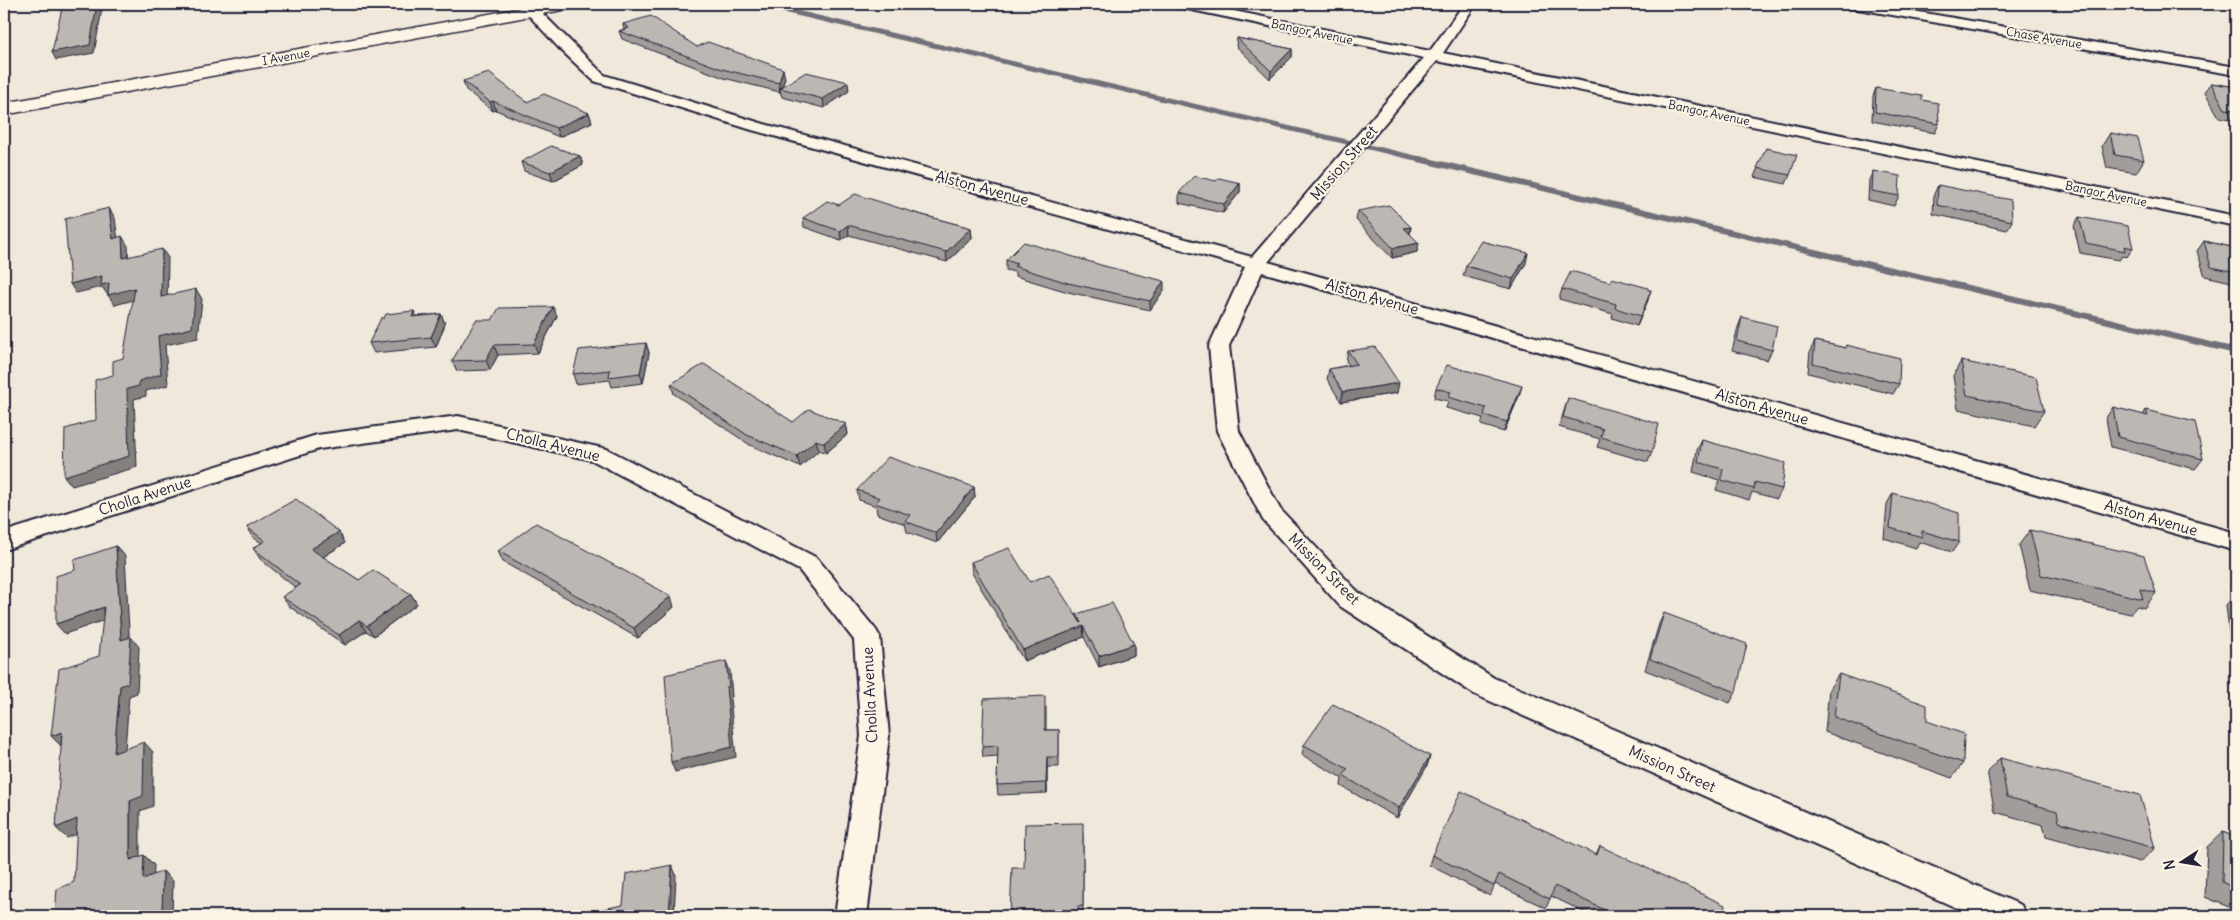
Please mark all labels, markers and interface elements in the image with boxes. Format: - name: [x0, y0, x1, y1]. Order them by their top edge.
- street label: Bangor Avenue: [1270, 16, 1354, 47]
- street label: Chase Avenue: [2005, 23, 2083, 52]
- street label: I Avenue: [261, 45, 311, 68]
- street label: Bangor Avenue: [1667, 97, 1751, 128]
- street label: Mission Street: [1306, 121, 1381, 204]
- street label: Alston Avenue: [933, 166, 1031, 209]
- street label: Bangor Avenue: [2064, 178, 2148, 209]
- street label: Alston Avenue: [1323, 274, 1421, 319]
- street label: Alston Avenue: [1713, 384, 1811, 429]
- street label: Cholla Avenue: [504, 424, 602, 465]
- street label: Cholla Avenue: [96, 472, 193, 519]
- street label: Alston Avenue: [2102, 495, 2200, 540]
- street label: Mission Street: [1285, 529, 1364, 608]
- street label: Cholla Avenue: [857, 647, 882, 744]
- street label: Mission Street: [1626, 741, 1719, 796]
- north arrow: [2158, 838, 2208, 888]
- text: N: [2159, 858, 2179, 871]

